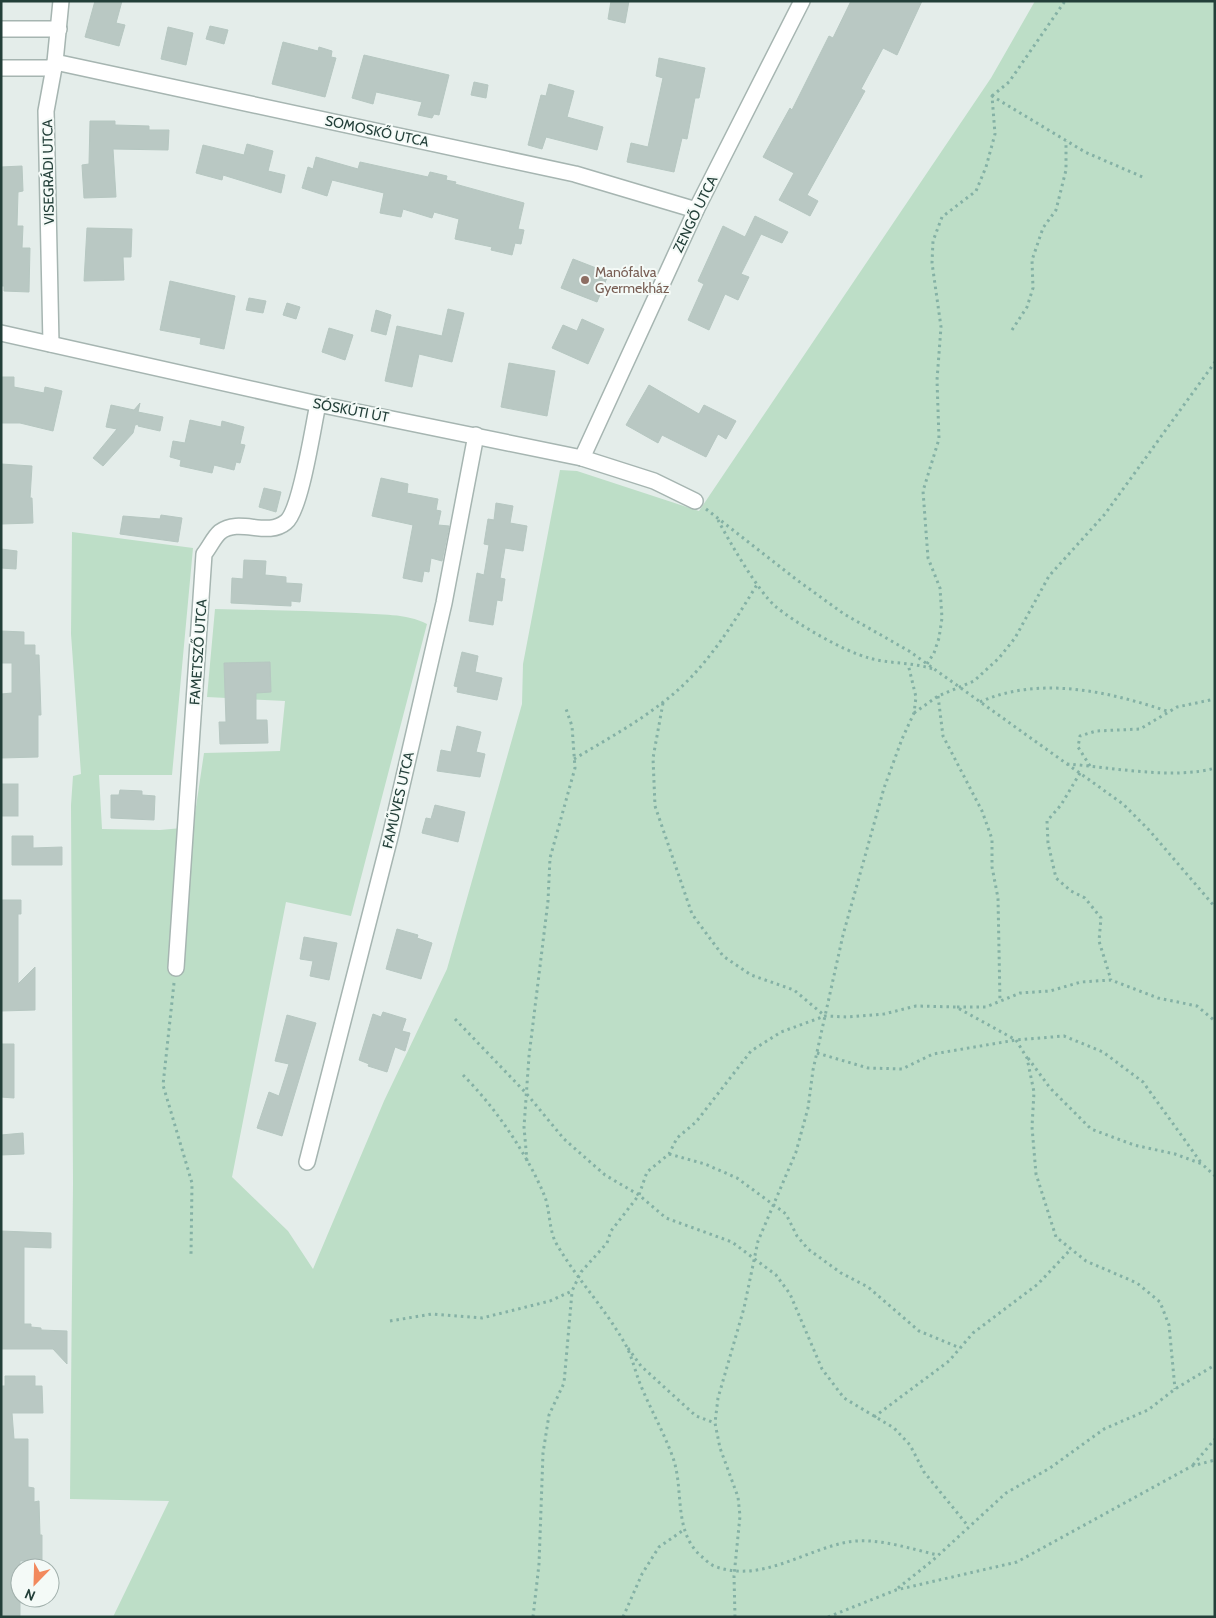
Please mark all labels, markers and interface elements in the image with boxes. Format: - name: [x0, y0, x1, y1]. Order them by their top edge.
- street label: SOMOSKŐ UTCA: [324, 111, 431, 151]
- street label: VISEGRÁDI UTCA: [38, 119, 58, 225]
- street label: ZENGŐ UTCA: [669, 172, 721, 255]
- place label: Manófalva Gyermekház: [595, 263, 670, 297]
- marker: Manófalva Gyermekház: [579, 274, 591, 286]
- street label: SÓSKÚTI ÚT: [311, 394, 391, 426]
- street label: FAMETSZŐ UTCA: [185, 598, 211, 706]
- street label: FAMŰVES UTCA: [378, 749, 418, 850]
- north arrow: [10, 1558, 60, 1608]
- text: N: [22, 1585, 38, 1605]

